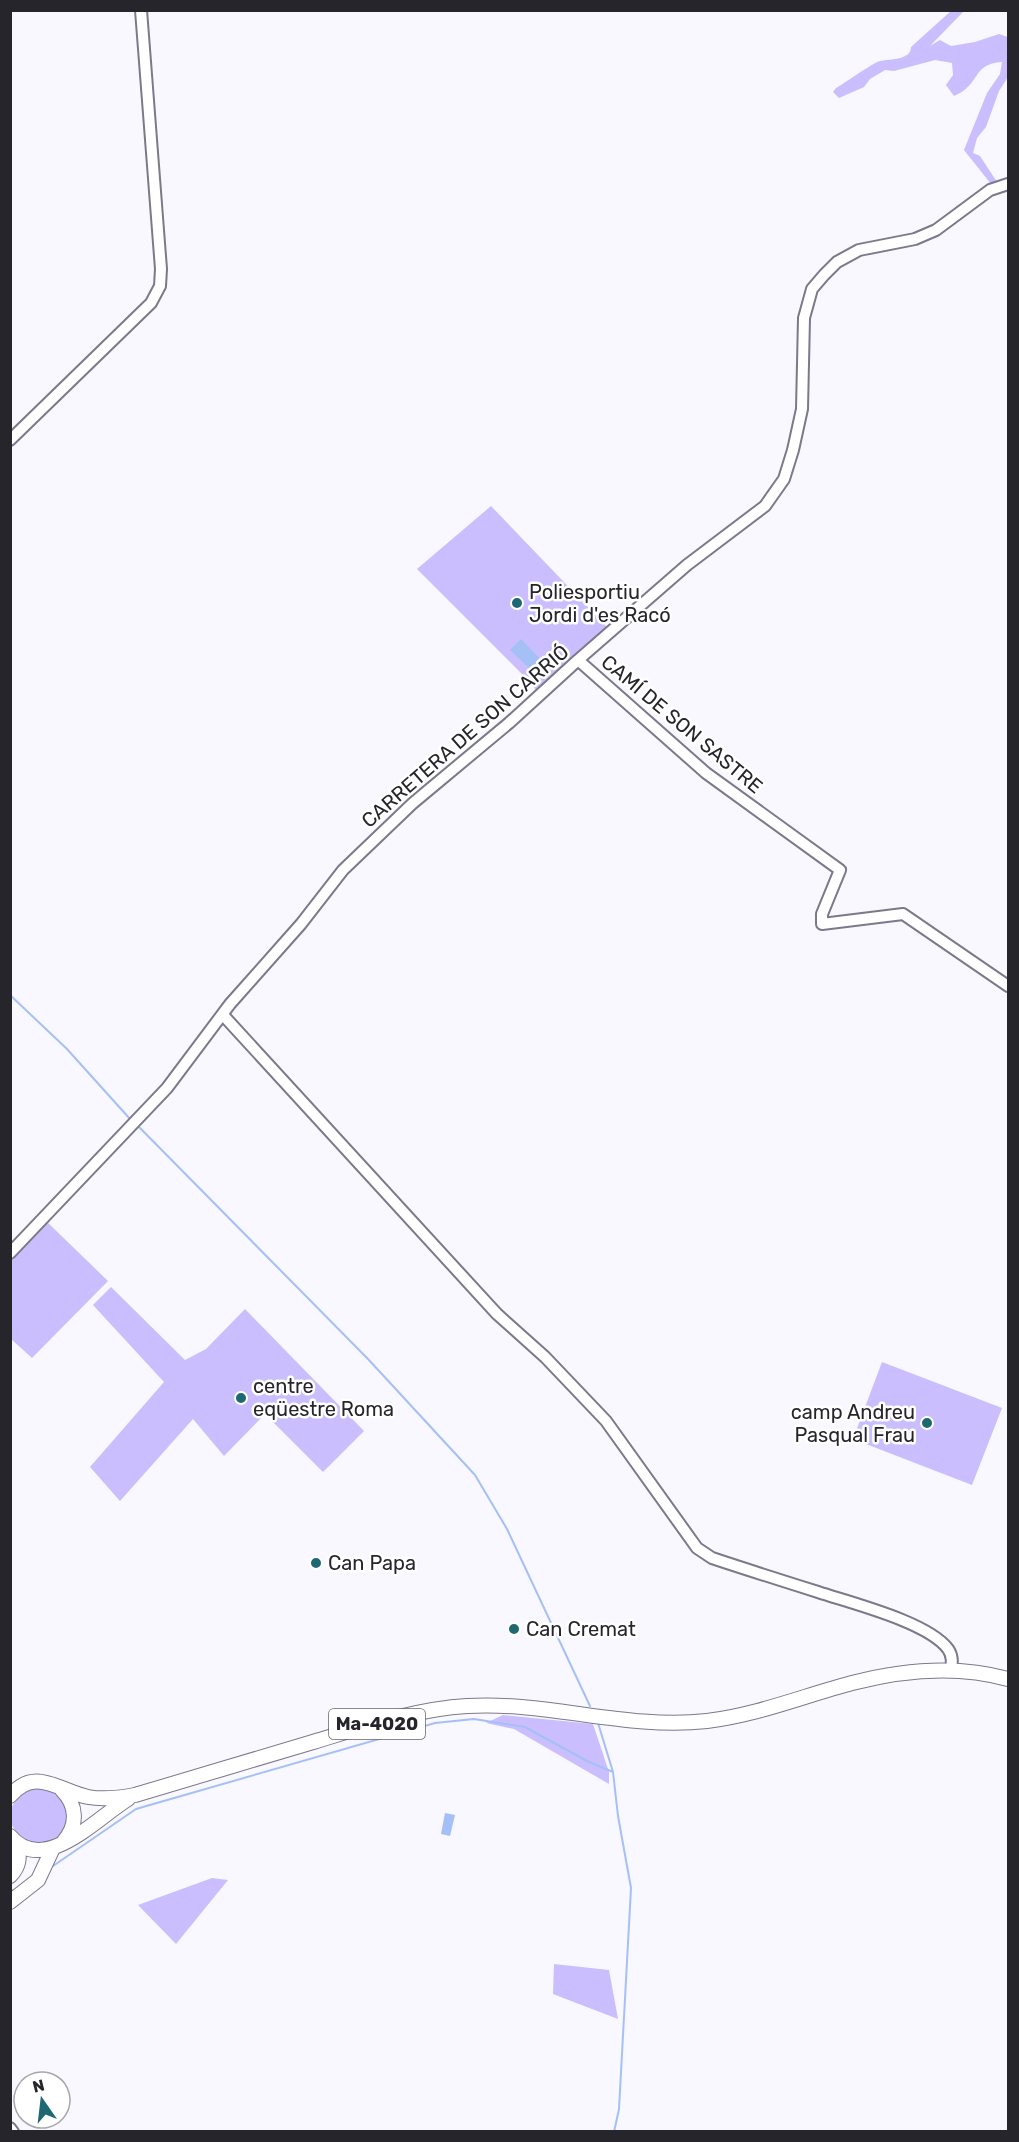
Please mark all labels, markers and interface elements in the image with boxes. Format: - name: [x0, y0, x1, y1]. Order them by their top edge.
- place label: Poliesportiu Jordi d'es Racó: [529, 580, 671, 627]
- marker: Poliesportiu Jordi d'es Racó: [510, 596, 524, 610]
- street label: CARRETERA DE SON CARRIÓ: [356, 639, 574, 833]
- street label: CAMÍ DE SON SASTRE: [597, 650, 767, 798]
- place label: centre eqüestre Roma: [253, 1374, 394, 1421]
- marker: centre eqüestre Roma: [234, 1391, 248, 1405]
- place label: camp Andreu Pasqual Frau: [791, 1400, 915, 1447]
- marker: camp Andreu Pasqual Frau: [920, 1416, 934, 1430]
- place label: Can Papa: [328, 1551, 416, 1575]
- marker: Can Papa: [309, 1556, 323, 1570]
- place label: Can Cremat: [526, 1617, 636, 1641]
- marker: Can Cremat: [507, 1622, 521, 1636]
- road number: Ma-4020: [329, 1709, 425, 1739]
- north arrow: [12, 2070, 72, 2130]
- text: N: [31, 2075, 46, 2097]

